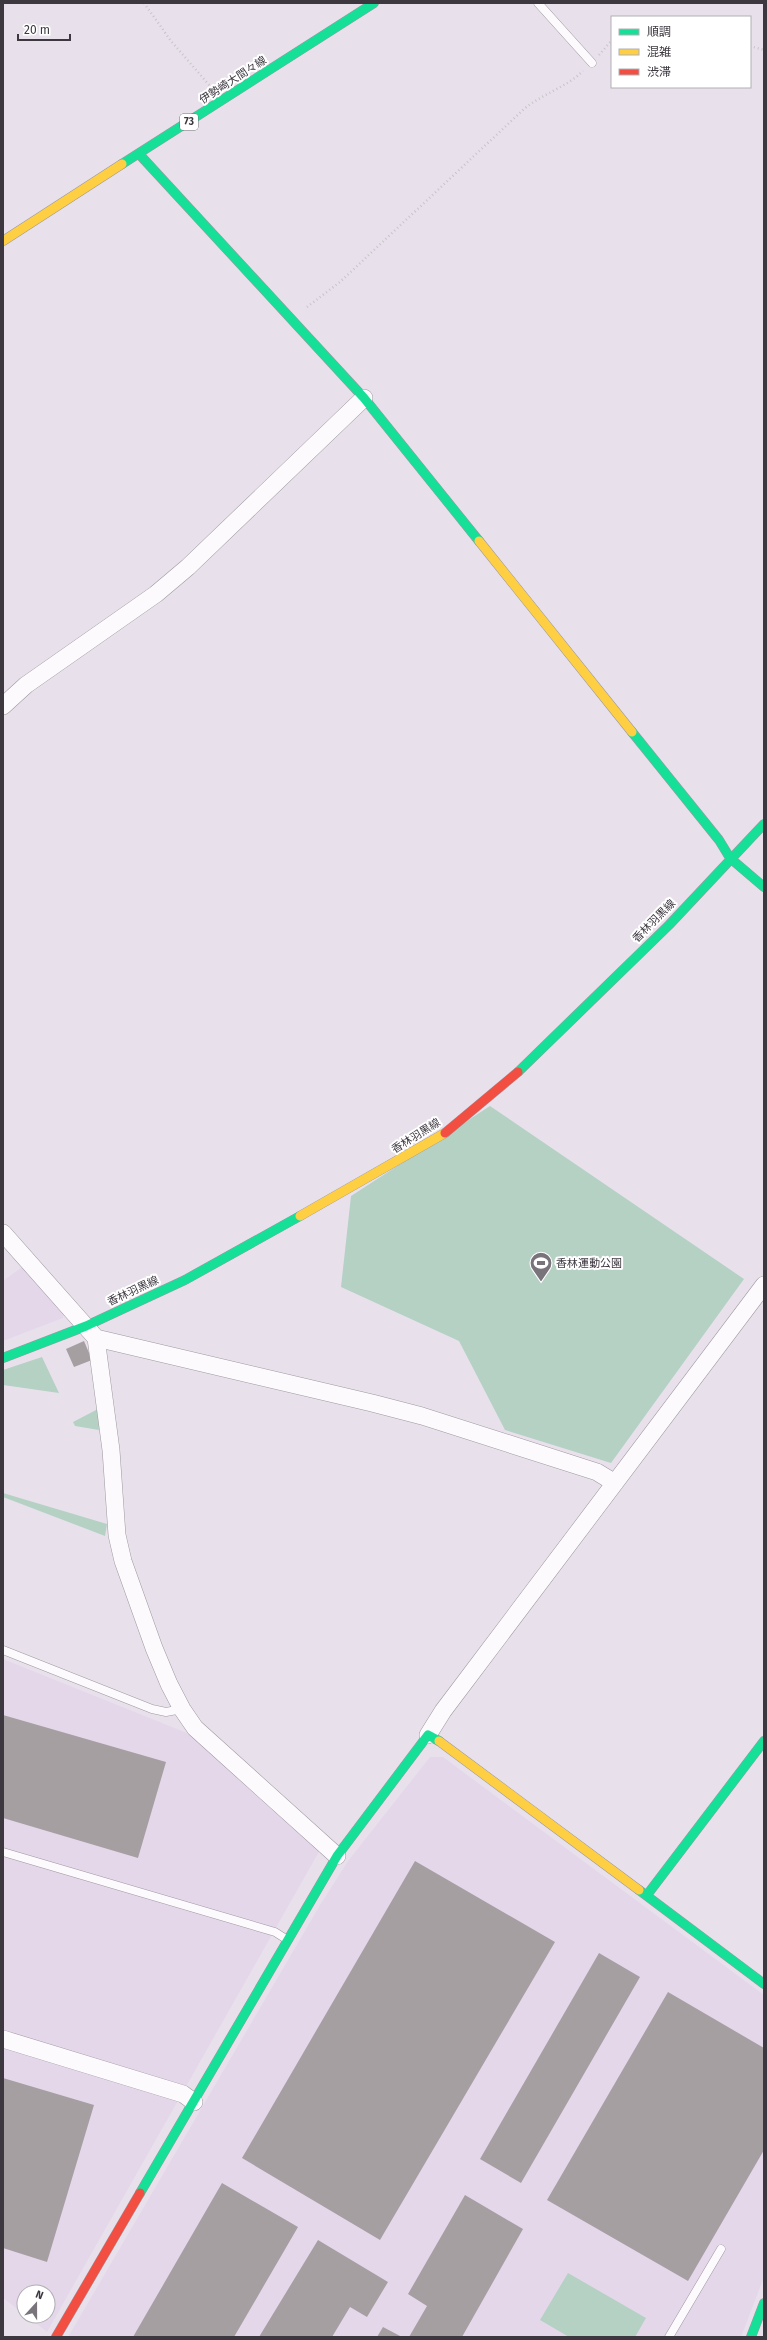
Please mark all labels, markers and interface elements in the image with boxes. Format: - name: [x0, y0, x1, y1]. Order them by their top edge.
- scale bar: [18, 16, 70, 42]
- legend: [611, 16, 751, 88]
- text: 20 m: [24, 23, 50, 37]
- text: 順調: [647, 25, 671, 39]
- text: 混雑: [647, 45, 671, 59]
- street label: 伊勢崎大間々線: [197, 54, 269, 106]
- text: 渋滞: [647, 65, 671, 79]
- road number: 73: [180, 114, 198, 130]
- street label: 香林羽黒線: [630, 897, 678, 945]
- street label: 香林羽黒線: [389, 1116, 443, 1156]
- sports icon: 香林運動公園: [528, 1250, 554, 1283]
- place label: 香林運動公園: [556, 1257, 622, 1270]
- street label: 香林羽黒線: [105, 1273, 161, 1309]
- north arrow: [16, 2284, 56, 2324]
- text: N: [34, 2288, 45, 2303]

